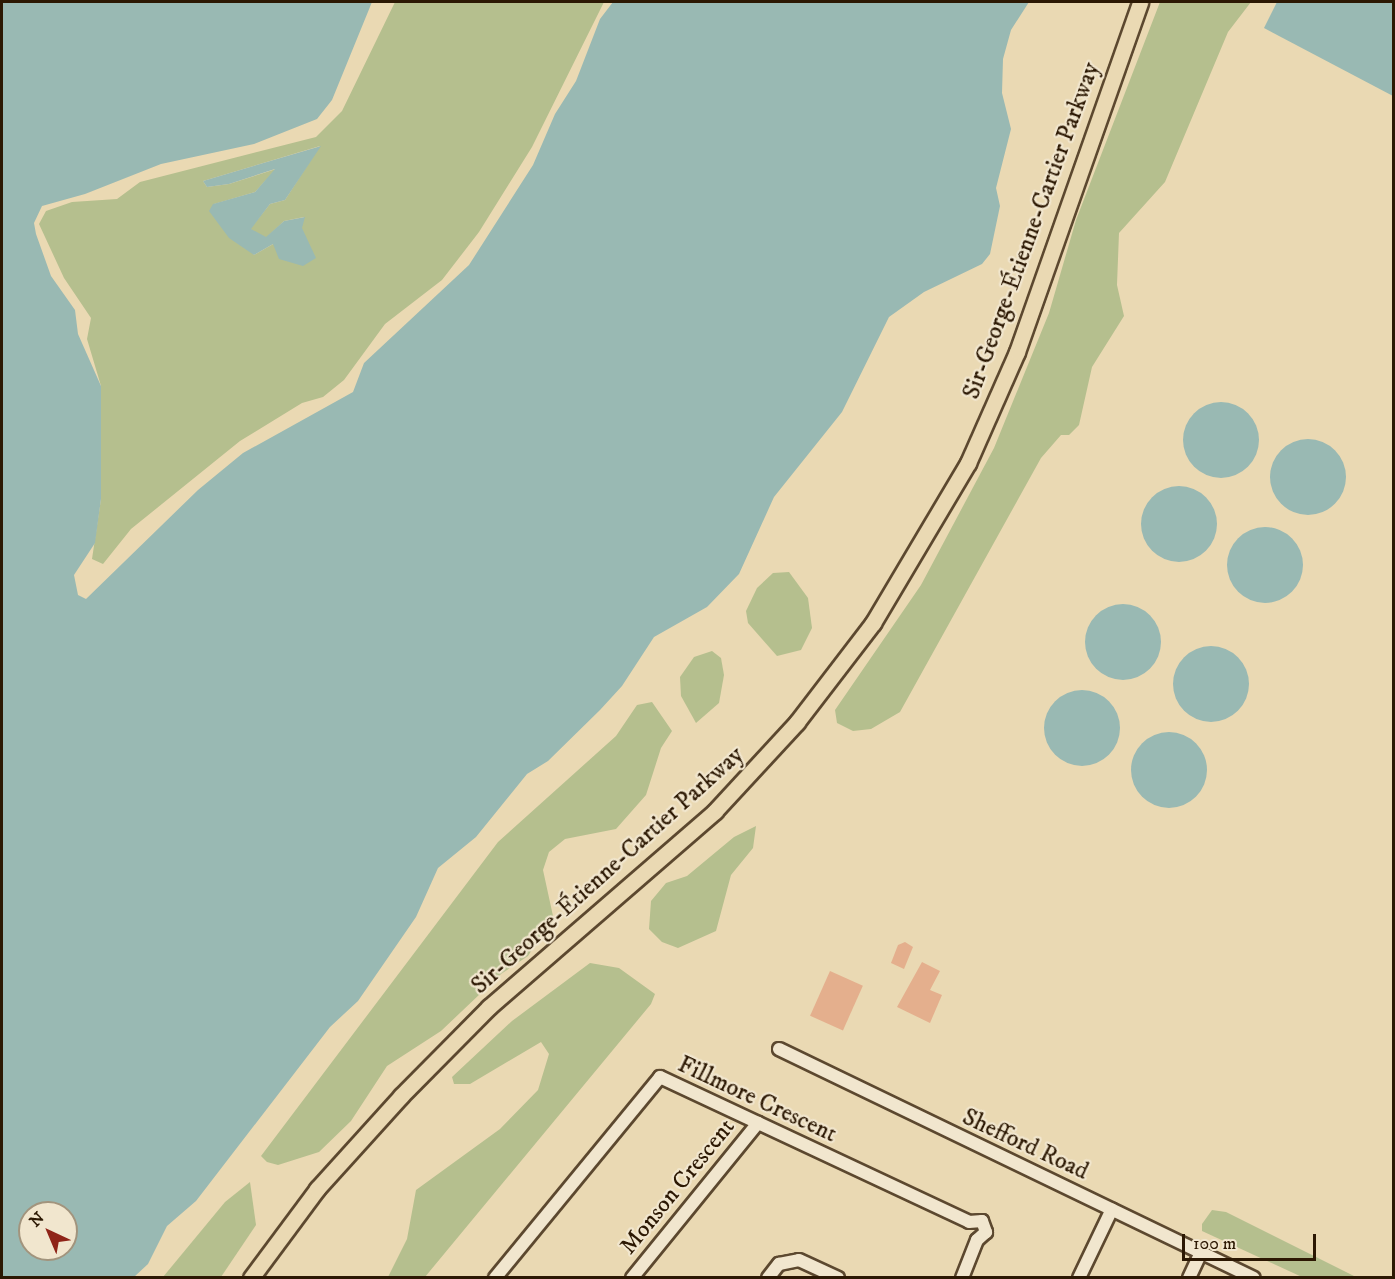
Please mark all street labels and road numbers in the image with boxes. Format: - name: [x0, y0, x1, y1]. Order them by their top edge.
- street label: Sir-George-Étienne-Cartier Parkway: [958, 59, 1106, 403]
- street label: Sir-George-Étienne-Cartier Parkway: [466, 741, 750, 1001]
- street label: Fillmore Crescent: [673, 1051, 841, 1149]
- street label: Shefford Road: [957, 1103, 1093, 1187]
- street label: Monson Crescent: [614, 1113, 742, 1261]

